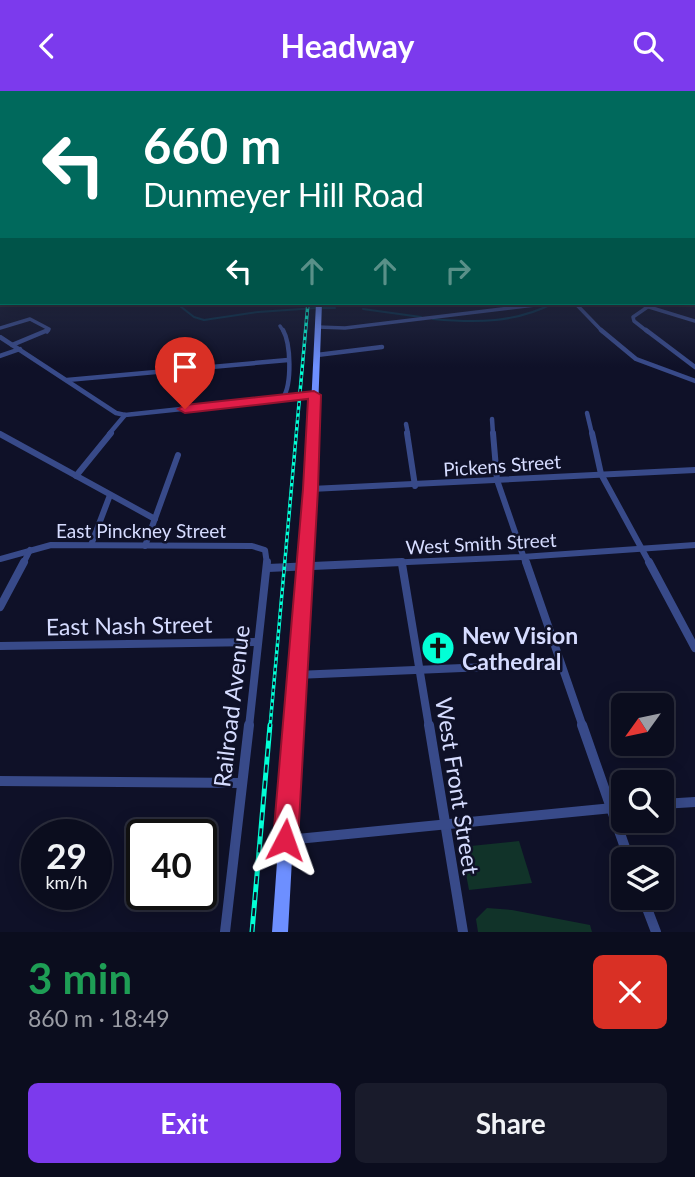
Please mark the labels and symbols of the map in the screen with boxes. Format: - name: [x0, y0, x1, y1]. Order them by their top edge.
- pin: [155, 337, 215, 409]
- street label: Pickens Street: [442, 449, 562, 481]
- street label: East Pinckney Street: [56, 519, 226, 542]
- street label: West Smith Street: [405, 528, 557, 558]
- street label: East Nash Street: [45, 610, 213, 640]
- place label: New Vision Cathedral: [462, 621, 578, 675]
- street label: Railroad Avenue: [207, 623, 255, 789]
- church icon: New Vision Cathedral: [419, 629, 457, 667]
- north arrow: [611, 693, 674, 756]
- street label: West Front Street: [430, 695, 486, 877]
- position arrow: [248, 803, 322, 877]
- speed limit sign: 40: [126, 819, 217, 910]

